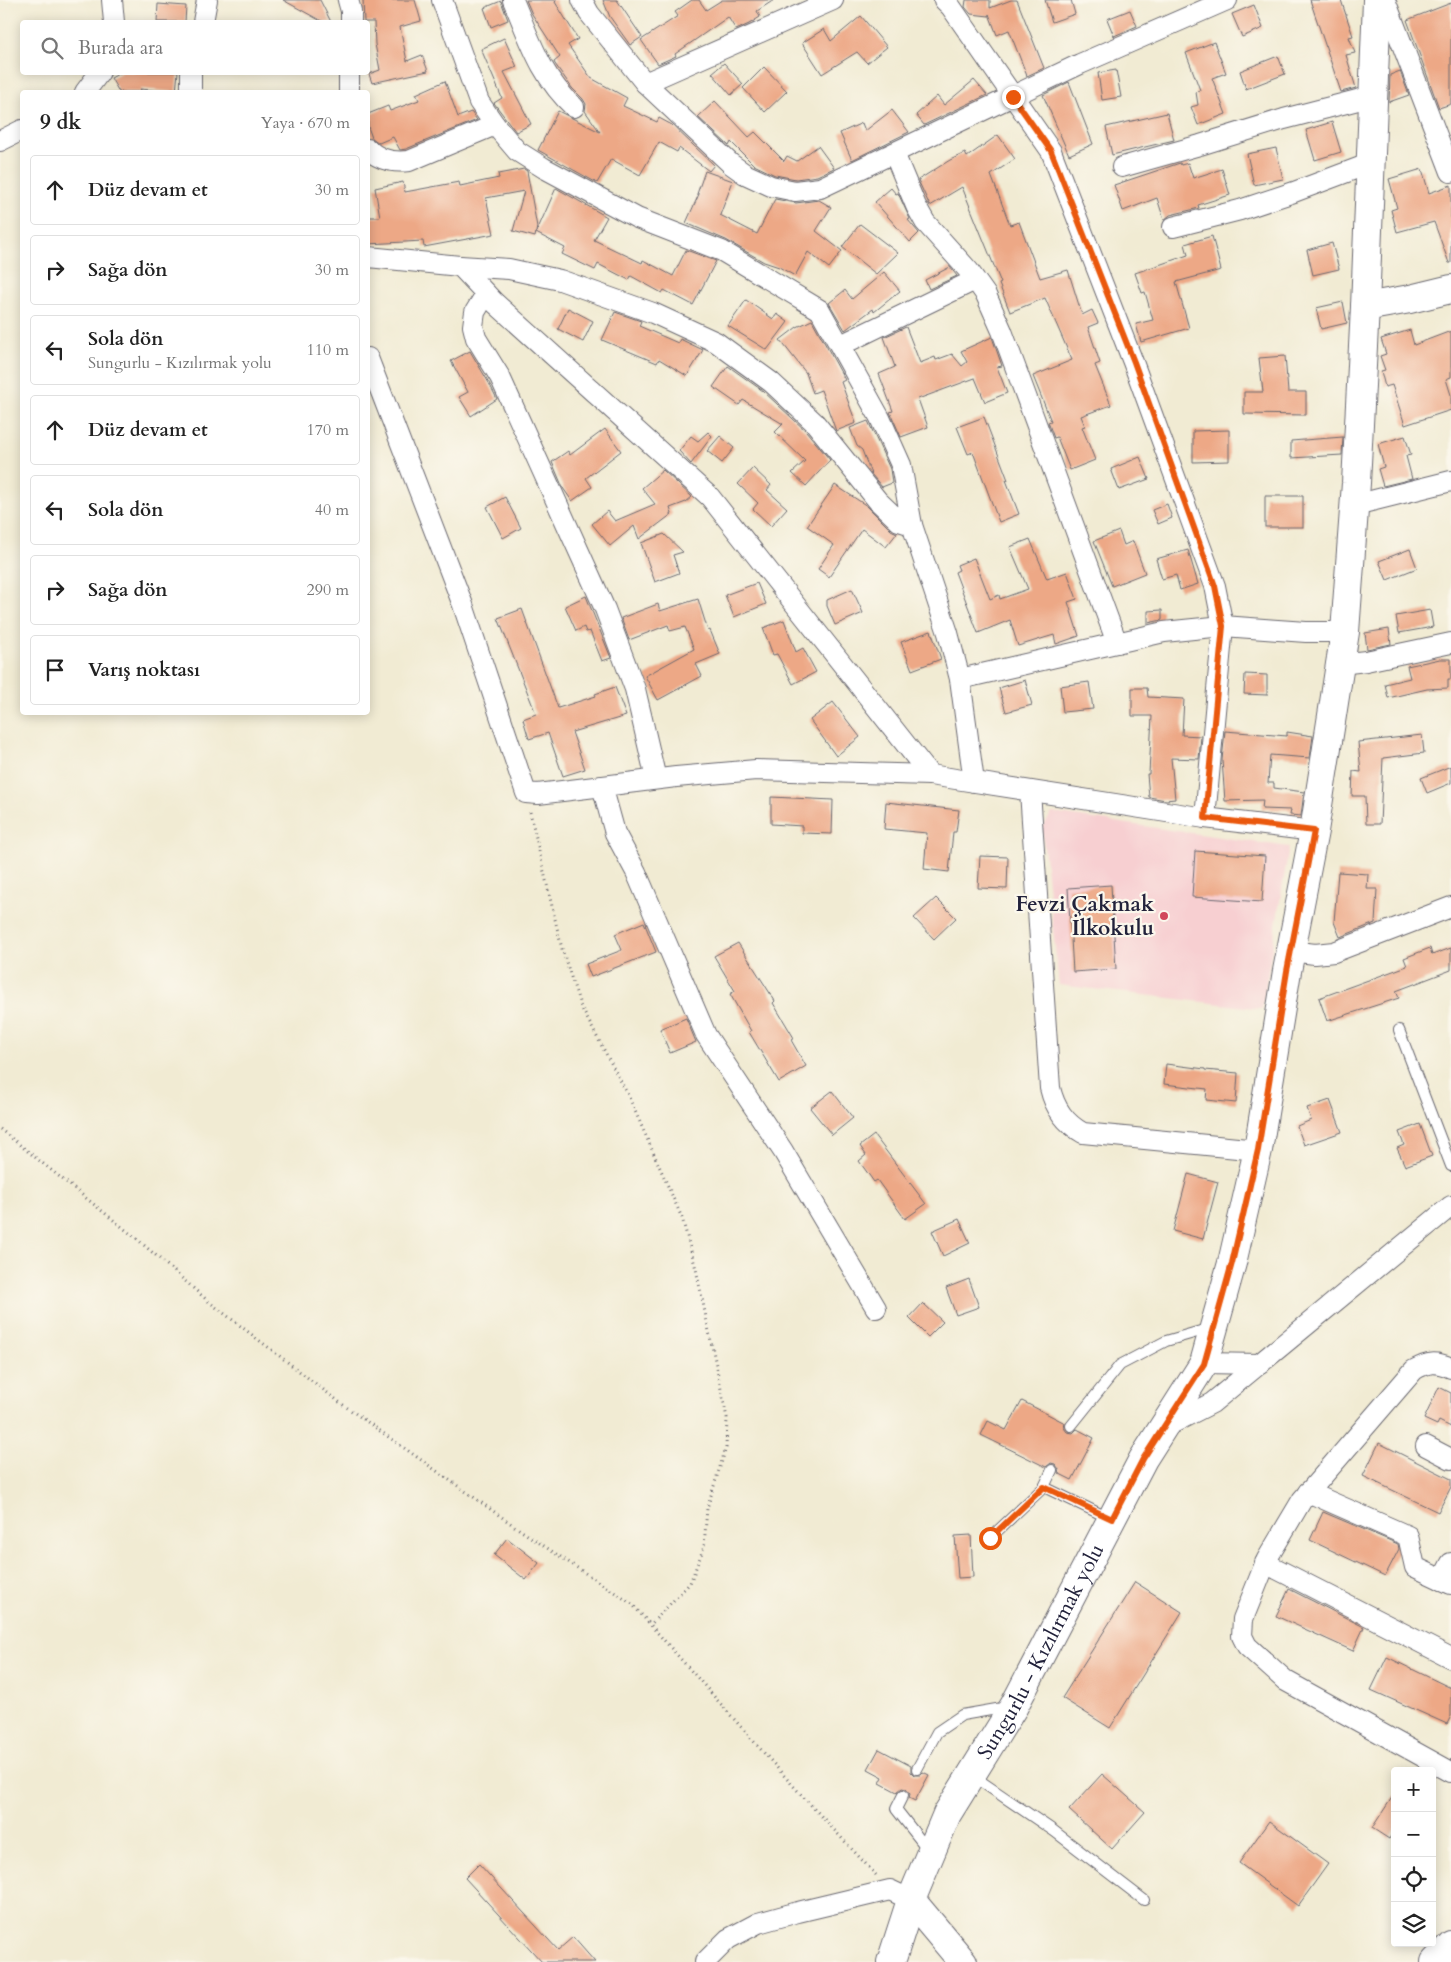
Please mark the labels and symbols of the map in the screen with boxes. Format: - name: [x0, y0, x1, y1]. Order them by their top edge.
- route end: [1002, 86, 1025, 109]
- place label: Fevzi Çakmak İlkokulu: [1016, 890, 1154, 943]
- marker: Fevzi Çakmak İlkokulu: [1158, 910, 1170, 922]
- route start: [979, 1527, 1002, 1550]
- street label: Sungurlu - Kızılırmak yolu: [970, 1539, 1111, 1765]

